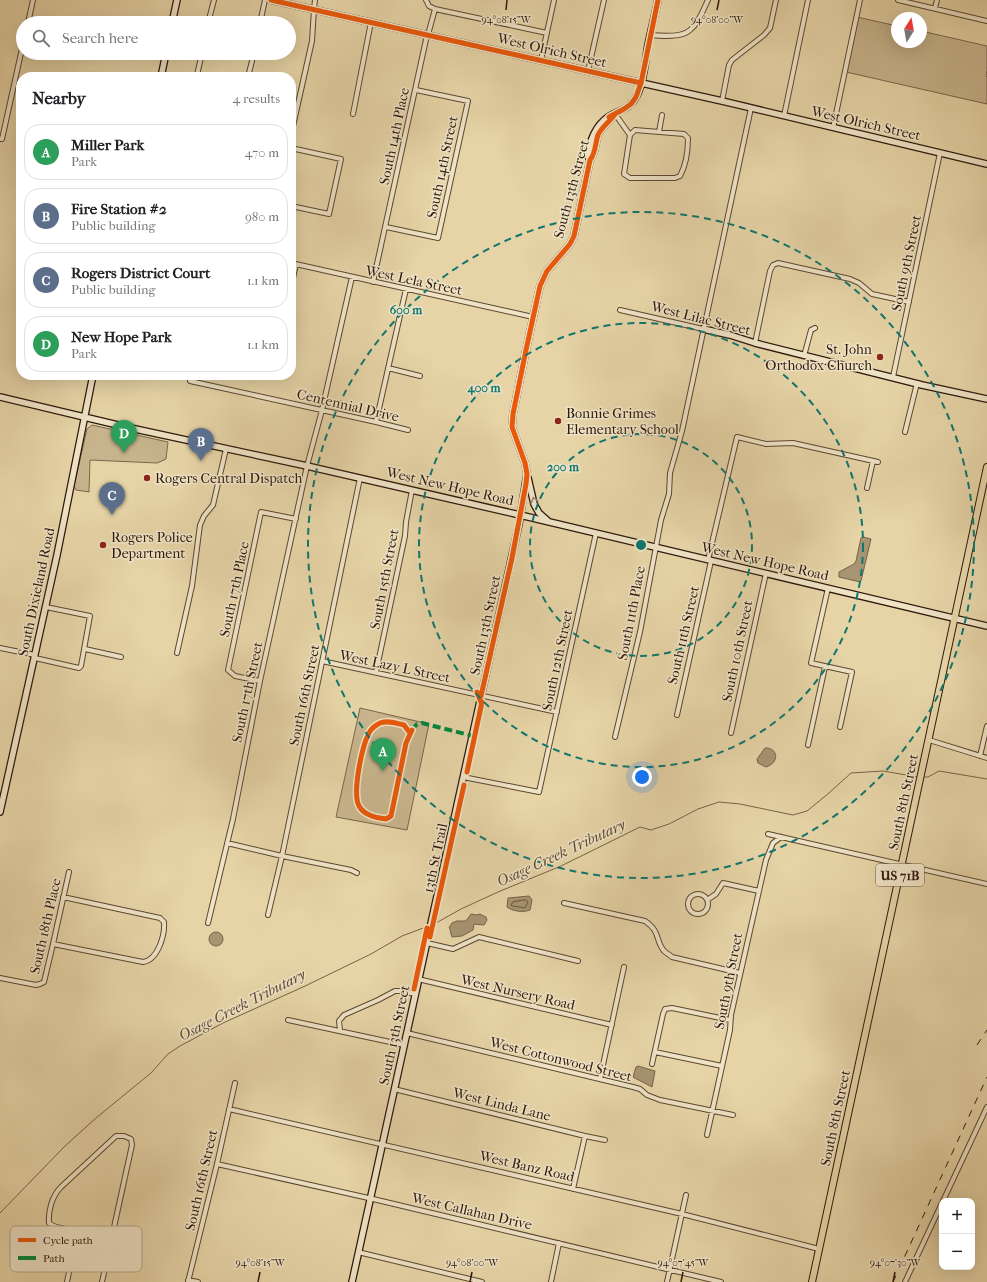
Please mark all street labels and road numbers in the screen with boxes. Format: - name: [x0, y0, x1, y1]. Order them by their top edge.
- street label: West Olrich Street: [495, 29, 608, 71]
- street label: South 14th Place: [376, 86, 413, 186]
- street label: West Olrich Street: [809, 102, 922, 144]
- street label: South 14th Street: [423, 114, 462, 220]
- street label: South 13th Street: [550, 138, 593, 240]
- street label: South 9th Street: [888, 213, 925, 313]
- street label: West Lela Street: [363, 262, 464, 299]
- street label: West Lilac Street: [648, 298, 752, 339]
- street label: Centennial Drive: [295, 385, 401, 426]
- street label: West New Hope Road: [384, 463, 516, 509]
- street label: South Dixieland Road: [15, 526, 59, 658]
- street label: South 15th Street: [366, 528, 403, 631]
- street label: West New Hope Road: [699, 538, 831, 584]
- street label: South 17th Place: [216, 540, 253, 639]
- street label: South 11th Place: [614, 564, 649, 662]
- street label: South 13th Street: [467, 574, 504, 677]
- street label: South 11th Street: [664, 584, 703, 686]
- street label: South 10th Street: [718, 599, 757, 703]
- street label: South 12th Street: [538, 608, 577, 712]
- street label: South 17th Street: [229, 640, 266, 744]
- street label: South 16th Street: [285, 643, 324, 747]
- street label: West Lazy L Street: [337, 646, 452, 687]
- street label: South 8th Street: [885, 753, 922, 852]
- street label: 13th St Trail: [420, 822, 451, 894]
- road number: US 71B: [876, 864, 924, 886]
- street label: South 18th Place: [26, 877, 65, 976]
- street label: South 9th Street: [711, 931, 746, 1031]
- street label: West Nursery Road: [458, 971, 577, 1014]
- street label: South 13th Street: [376, 984, 413, 1087]
- street label: West Cottonwood Street: [487, 1033, 634, 1085]
- street label: South 8th Street: [817, 1069, 854, 1168]
- street label: West Linda Lane: [450, 1084, 553, 1125]
- street label: South 16th Street: [182, 1128, 221, 1232]
- street label: West Banz Road: [477, 1147, 576, 1186]
- street label: West Callahan Drive: [409, 1189, 534, 1234]

